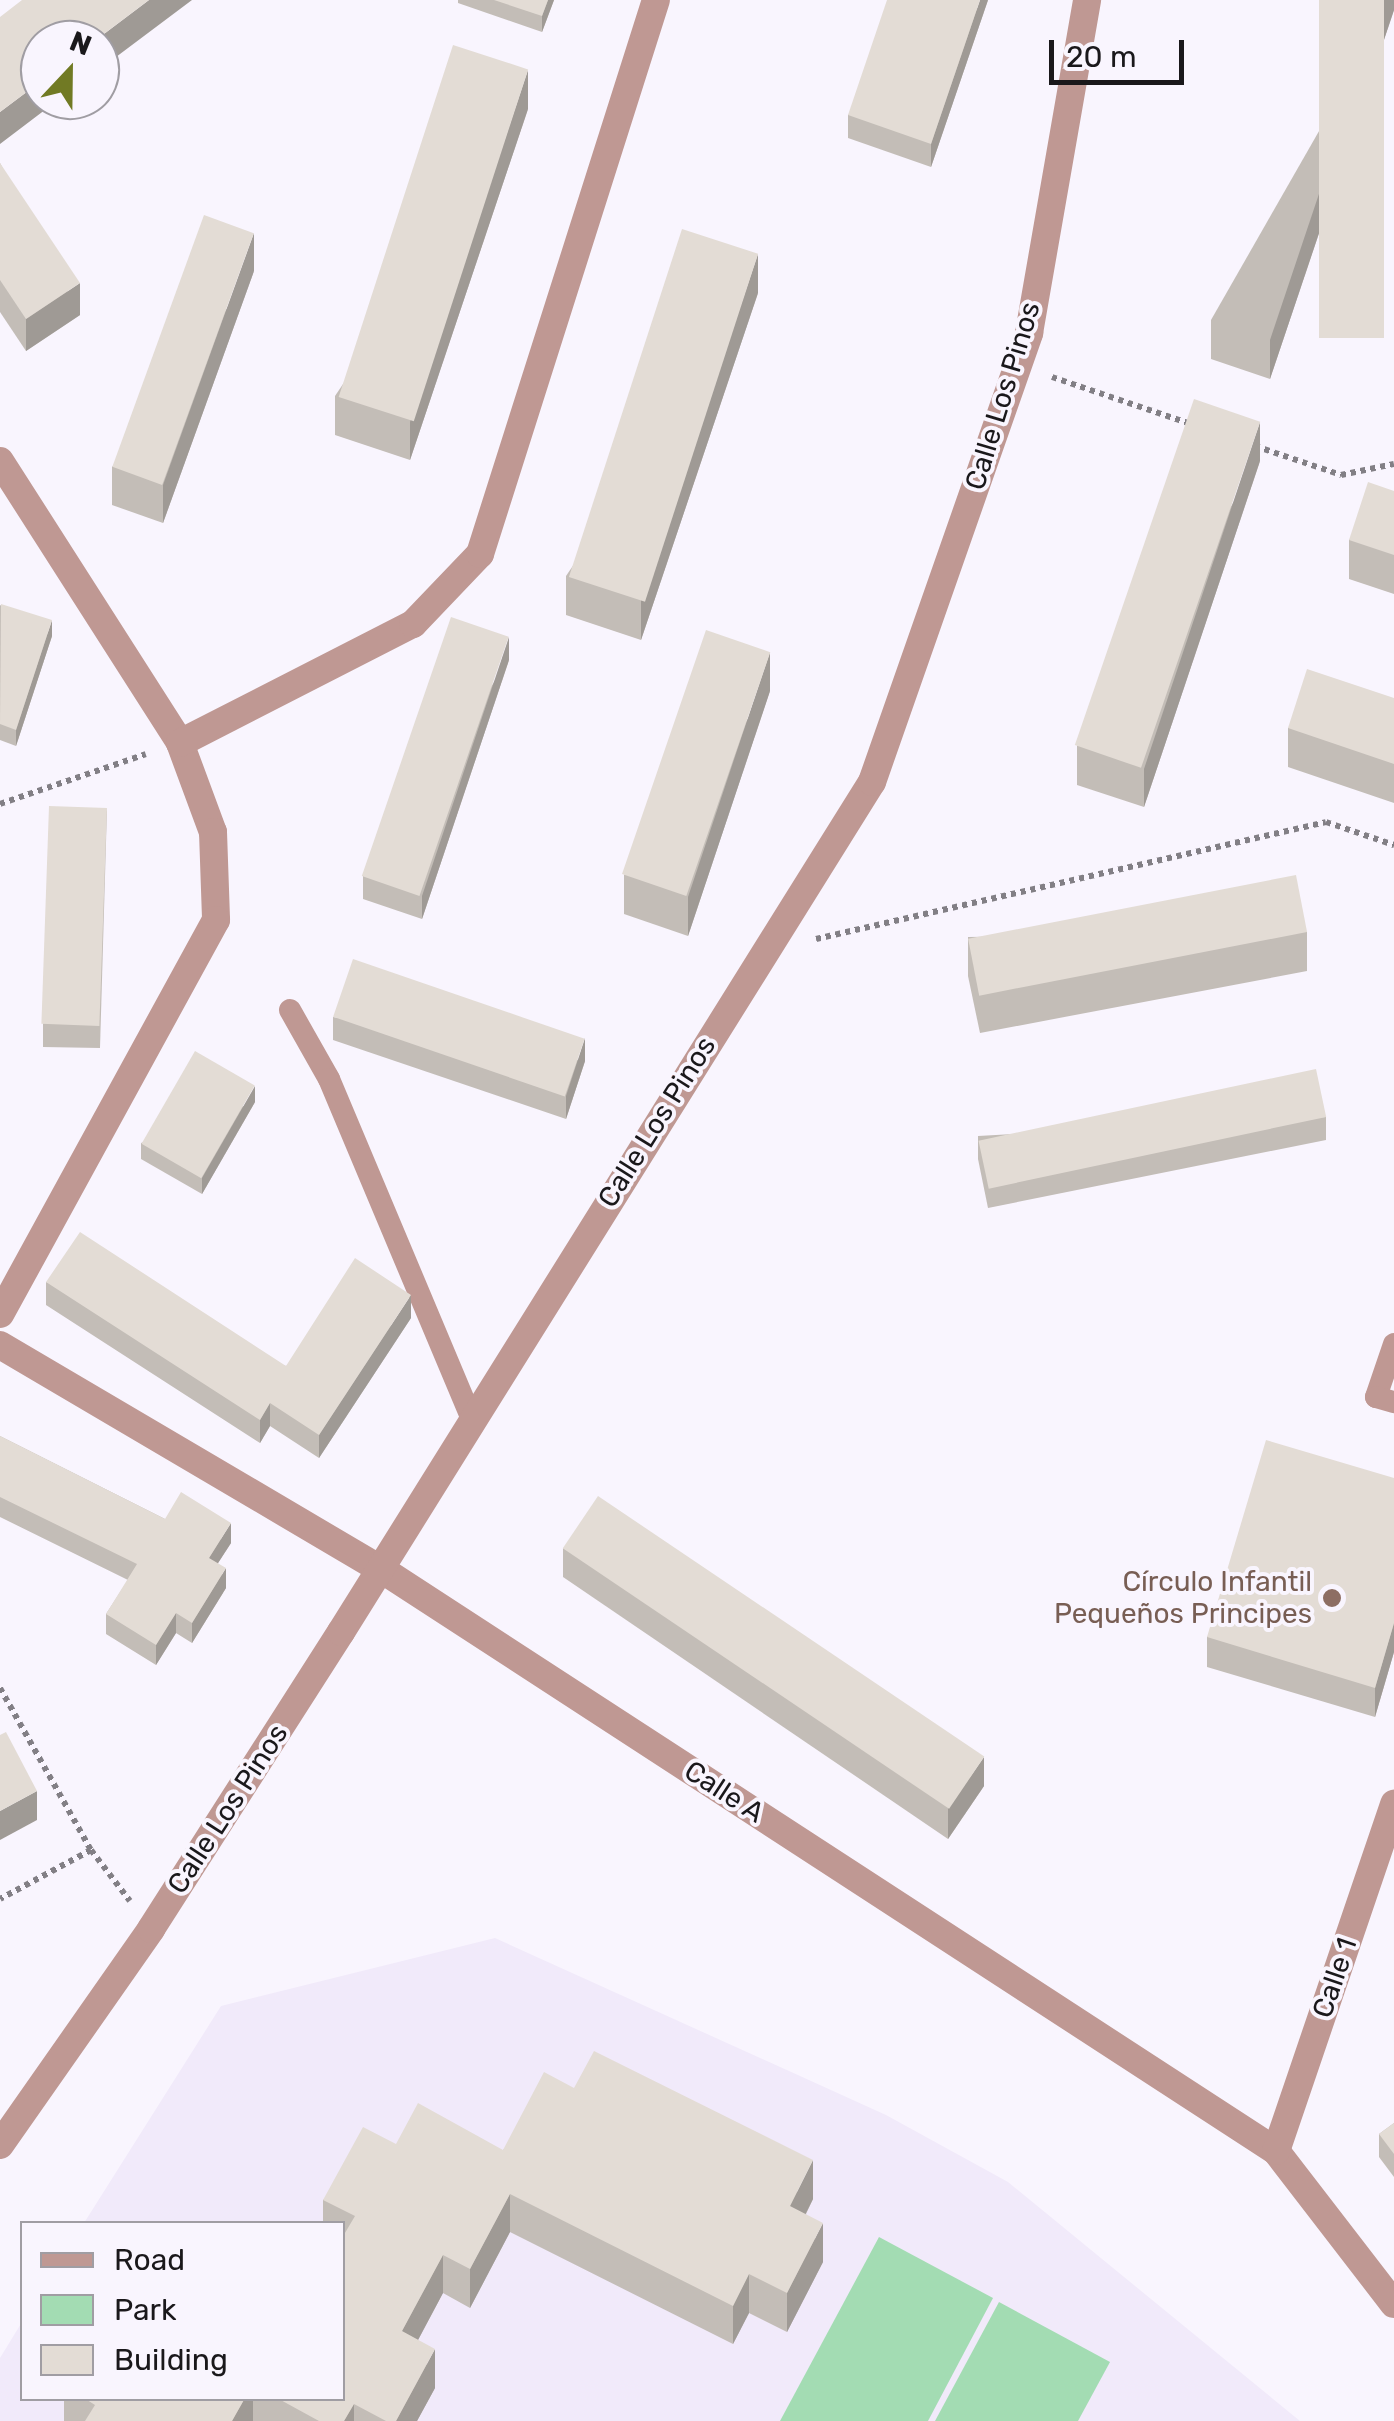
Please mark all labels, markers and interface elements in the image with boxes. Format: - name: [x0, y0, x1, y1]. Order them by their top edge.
- north arrow: [20, 20, 120, 120]
- scale bar: [1054, 20, 1189, 82]
- text: N: [65, 25, 96, 63]
- text: 20 m: [1066, 39, 1137, 75]
- street label: Calle Los Pinos: [958, 298, 1048, 494]
- street label: Calle Los Pinos: [591, 1030, 723, 1214]
- place label: Círculo Infantil Pequeños Principes: [1054, 1565, 1312, 1631]
- marker: Círculo Infantil Pequeños Principes: [1321, 1587, 1343, 1609]
- street label: Calle Los Pinos: [161, 1718, 295, 1900]
- street label: Calle A: [678, 1754, 770, 1830]
- street label: Calle 1: [1306, 1934, 1364, 2022]
- legend: [20, 2221, 345, 2401]
- text: Road: [114, 2242, 185, 2278]
- text: Park: [114, 2292, 176, 2328]
- text: Building: [114, 2342, 228, 2378]

